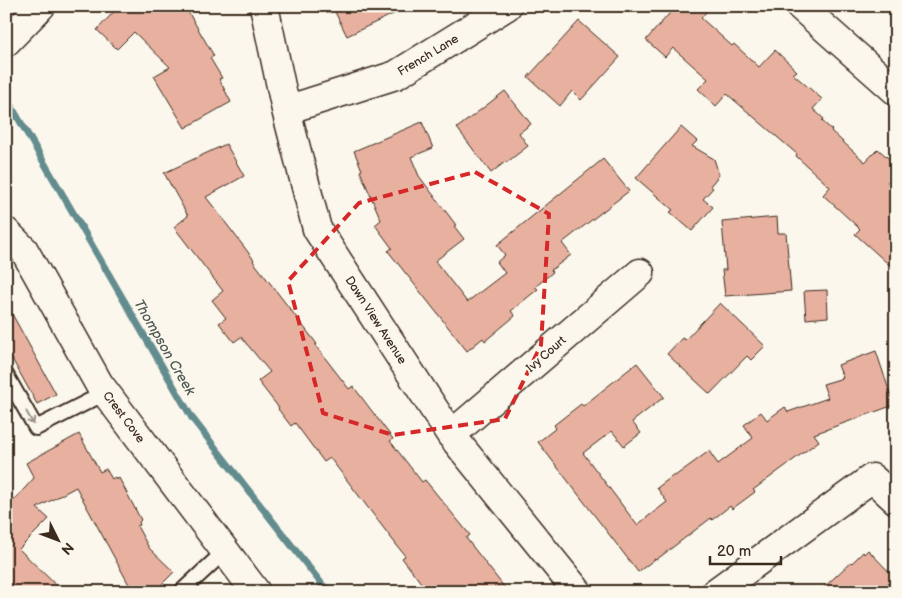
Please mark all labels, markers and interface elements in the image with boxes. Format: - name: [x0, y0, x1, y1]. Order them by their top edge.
- street label: French Lane: [395, 31, 462, 80]
- street label: Dawn View Avenue: [342, 273, 410, 367]
- water label: Thompson Creek: [130, 296, 199, 399]
- street label: Ivy Court: [523, 333, 569, 376]
- street label: Crest Cove: [99, 389, 148, 446]
- one-way arrow: [26, 410, 36, 424]
- north arrow: [32, 516, 82, 566]
- scale bar: [710, 533, 781, 565]
- text: N: [57, 539, 77, 558]
- text: 20 m: [717, 542, 751, 561]

